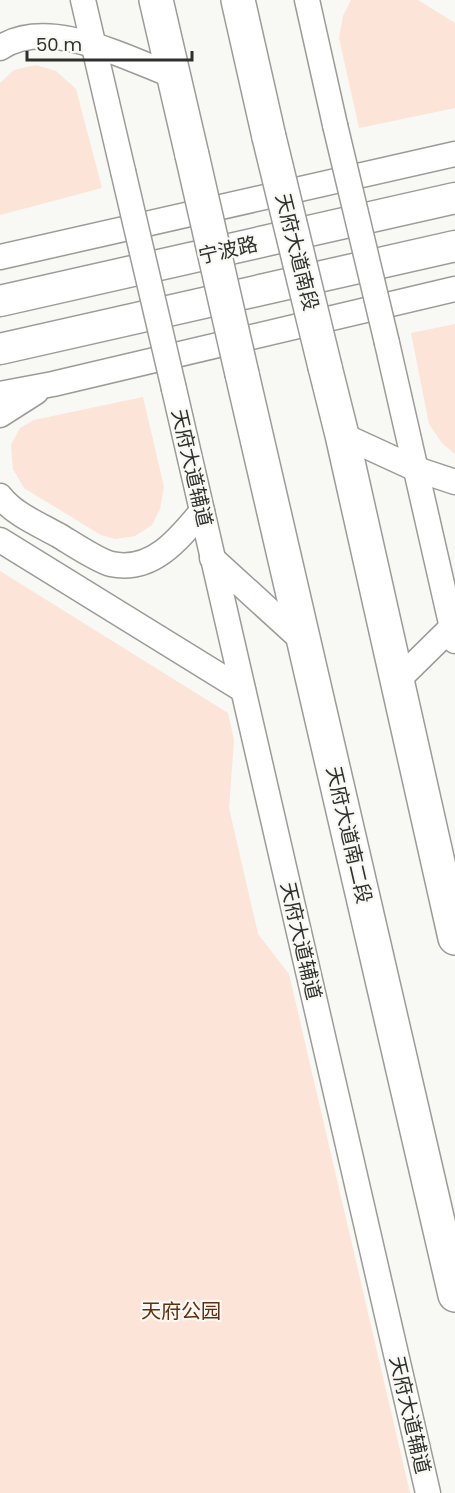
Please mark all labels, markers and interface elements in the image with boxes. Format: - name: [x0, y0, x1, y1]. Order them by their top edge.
- scale bar: [27, 24, 192, 62]
- text: 50 m: [36, 32, 82, 57]
- street label: 天府大道南段: [269, 190, 325, 314]
- street label: 宁波路: [196, 230, 260, 270]
- street label: 天府大道辅道: [165, 406, 219, 530]
- street label: 天府大道南二段: [320, 764, 378, 906]
- street label: 天府大道辅道: [274, 879, 328, 1003]
- park label: 天府公园: [141, 1297, 221, 1325]
- street label: 天府大道辅道: [383, 1353, 437, 1477]

